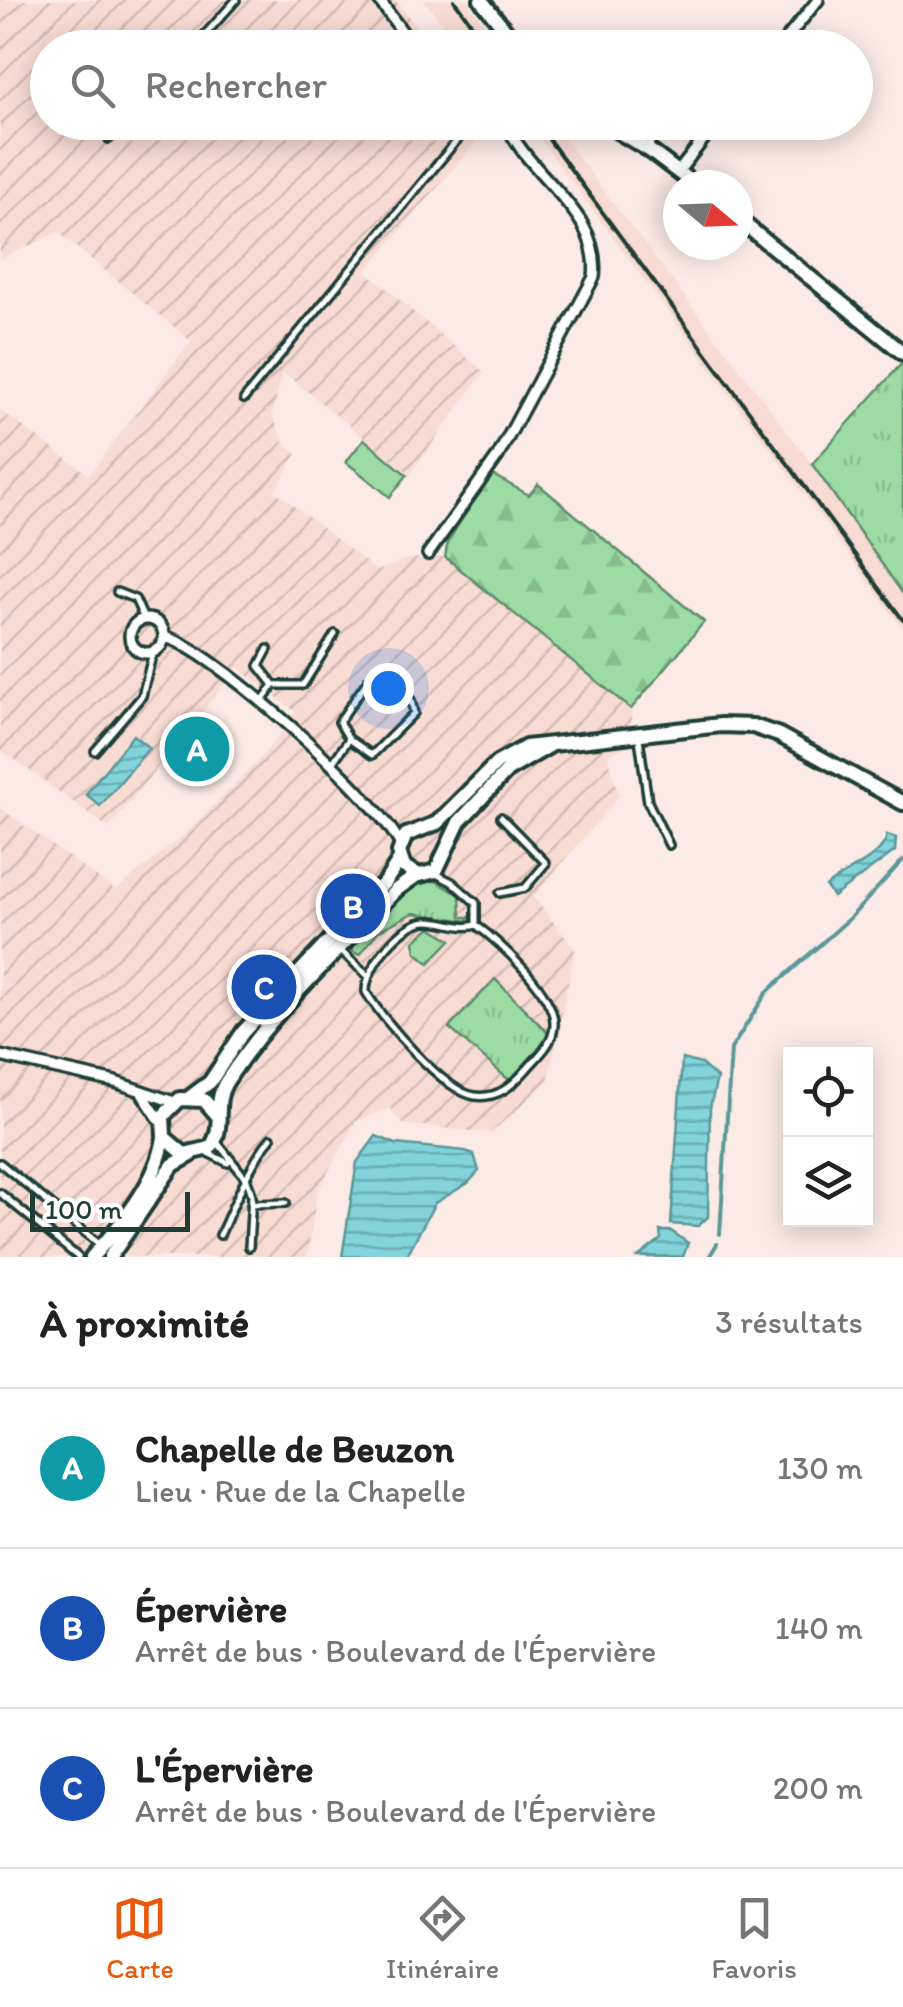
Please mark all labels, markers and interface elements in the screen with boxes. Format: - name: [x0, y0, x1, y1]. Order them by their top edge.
- search box: [30, 30, 873, 140]
- icon: search: [65, 58, 120, 113]
- text: Rechercher: [145, 62, 327, 108]
- north arrow: [663, 170, 753, 260]
- your location: [363, 663, 414, 714]
- pin: A: [164, 712, 230, 786]
- pin: B: [320, 868, 386, 944]
- pin: C: [232, 950, 296, 1024]
- map controls: [783, 1047, 873, 1227]
- button: locate: [783, 1047, 873, 1137]
- button: layers: [783, 1137, 873, 1227]
- scale bar: [30, 1187, 190, 1232]
- text: 100 m: [45, 1192, 122, 1226]
- text: À proximité: [40, 1297, 249, 1348]
- text: 3 résultats: [715, 1303, 863, 1341]
- text: Chapelle de Beuzon: [135, 1426, 454, 1472]
- text: A: [62, 1449, 83, 1487]
- text: 130 m: [777, 1449, 863, 1487]
- text: Lieu · Rue de la Chapelle: [135, 1472, 466, 1510]
- text: Épervière: [135, 1586, 287, 1632]
- text: B: [62, 1609, 83, 1647]
- text: 140 m: [775, 1609, 863, 1647]
- text: Arrêt de bus · Boulevard de l'Épervière: [135, 1632, 656, 1670]
- text: L'Épervière: [135, 1746, 314, 1792]
- text: C: [62, 1769, 83, 1807]
- text: 200 m: [773, 1769, 863, 1807]
- text: Arrêt de bus · Boulevard de l'Épervière: [135, 1792, 656, 1830]
- tab: Carte: [106, 1891, 174, 1985]
- tab: Itinéraire: [386, 1891, 499, 1985]
- tab: Favoris: [711, 1891, 797, 1985]

